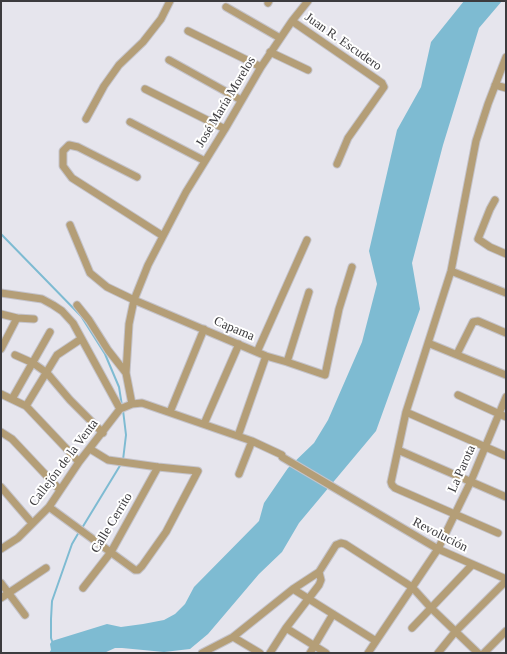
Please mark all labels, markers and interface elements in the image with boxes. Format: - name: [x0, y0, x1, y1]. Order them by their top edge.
- street label: Juan R. Escudero: [301, 10, 385, 74]
- street label: José María Morelos: [193, 54, 259, 150]
- street label: Capama: [211, 313, 257, 345]
- street label: Callejón de la Venta: [26, 416, 102, 510]
- street label: La Parota: [445, 443, 479, 495]
- street label: Calle Cerrito: [88, 490, 136, 556]
- street label: Revolución: [410, 514, 470, 556]

